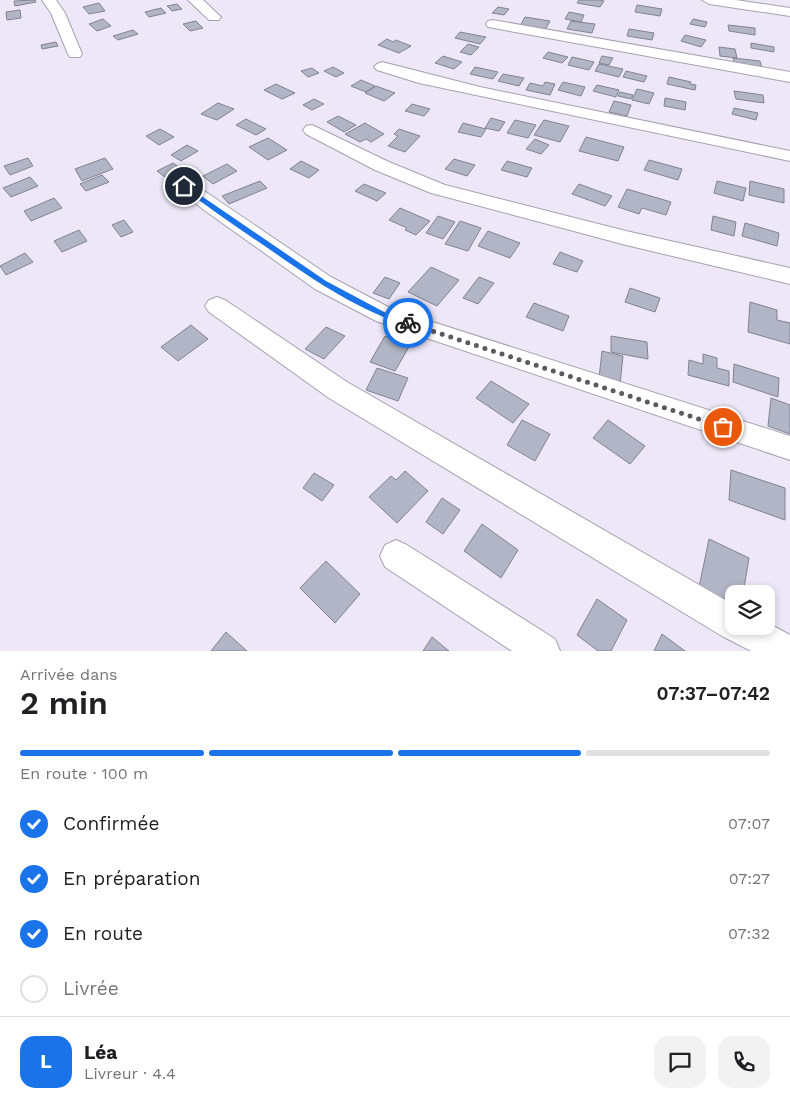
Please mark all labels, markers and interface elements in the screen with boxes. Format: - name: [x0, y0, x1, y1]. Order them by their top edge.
- pin: [163, 165, 205, 207]
- icon: home: [170, 172, 198, 200]
- courier: [383, 298, 433, 348]
- icon: bike: [394, 309, 422, 337]
- pin: [702, 406, 744, 448]
- icon: bag: [709, 413, 737, 441]
- map controls: [725, 585, 775, 635]
- button: layers: [725, 585, 775, 635]
- text: Arrivée dans: [20, 665, 118, 684]
- text: 07:37–07:42: [657, 682, 770, 705]
- text: 2 min: [20, 684, 108, 722]
- text: En route · 100 m: [20, 764, 148, 783]
- icon: check: [20, 810, 48, 838]
- text: Confirmée: [63, 812, 159, 835]
- text: 07:07: [728, 814, 770, 833]
- icon: check: [20, 865, 48, 893]
- text: En préparation: [63, 867, 200, 890]
- text: 07:27: [729, 869, 770, 888]
- icon: check: [20, 920, 48, 948]
- text: En route: [63, 922, 143, 945]
- text: 07:32: [728, 924, 770, 943]
- text: Livrée: [63, 977, 119, 1000]
- button: chat: [654, 1036, 706, 1088]
- button: phone: [718, 1036, 770, 1088]
- text: Léa: [84, 1041, 117, 1064]
- text: L: [40, 1050, 52, 1073]
- text: Livreur · 4.4: [84, 1064, 176, 1083]

